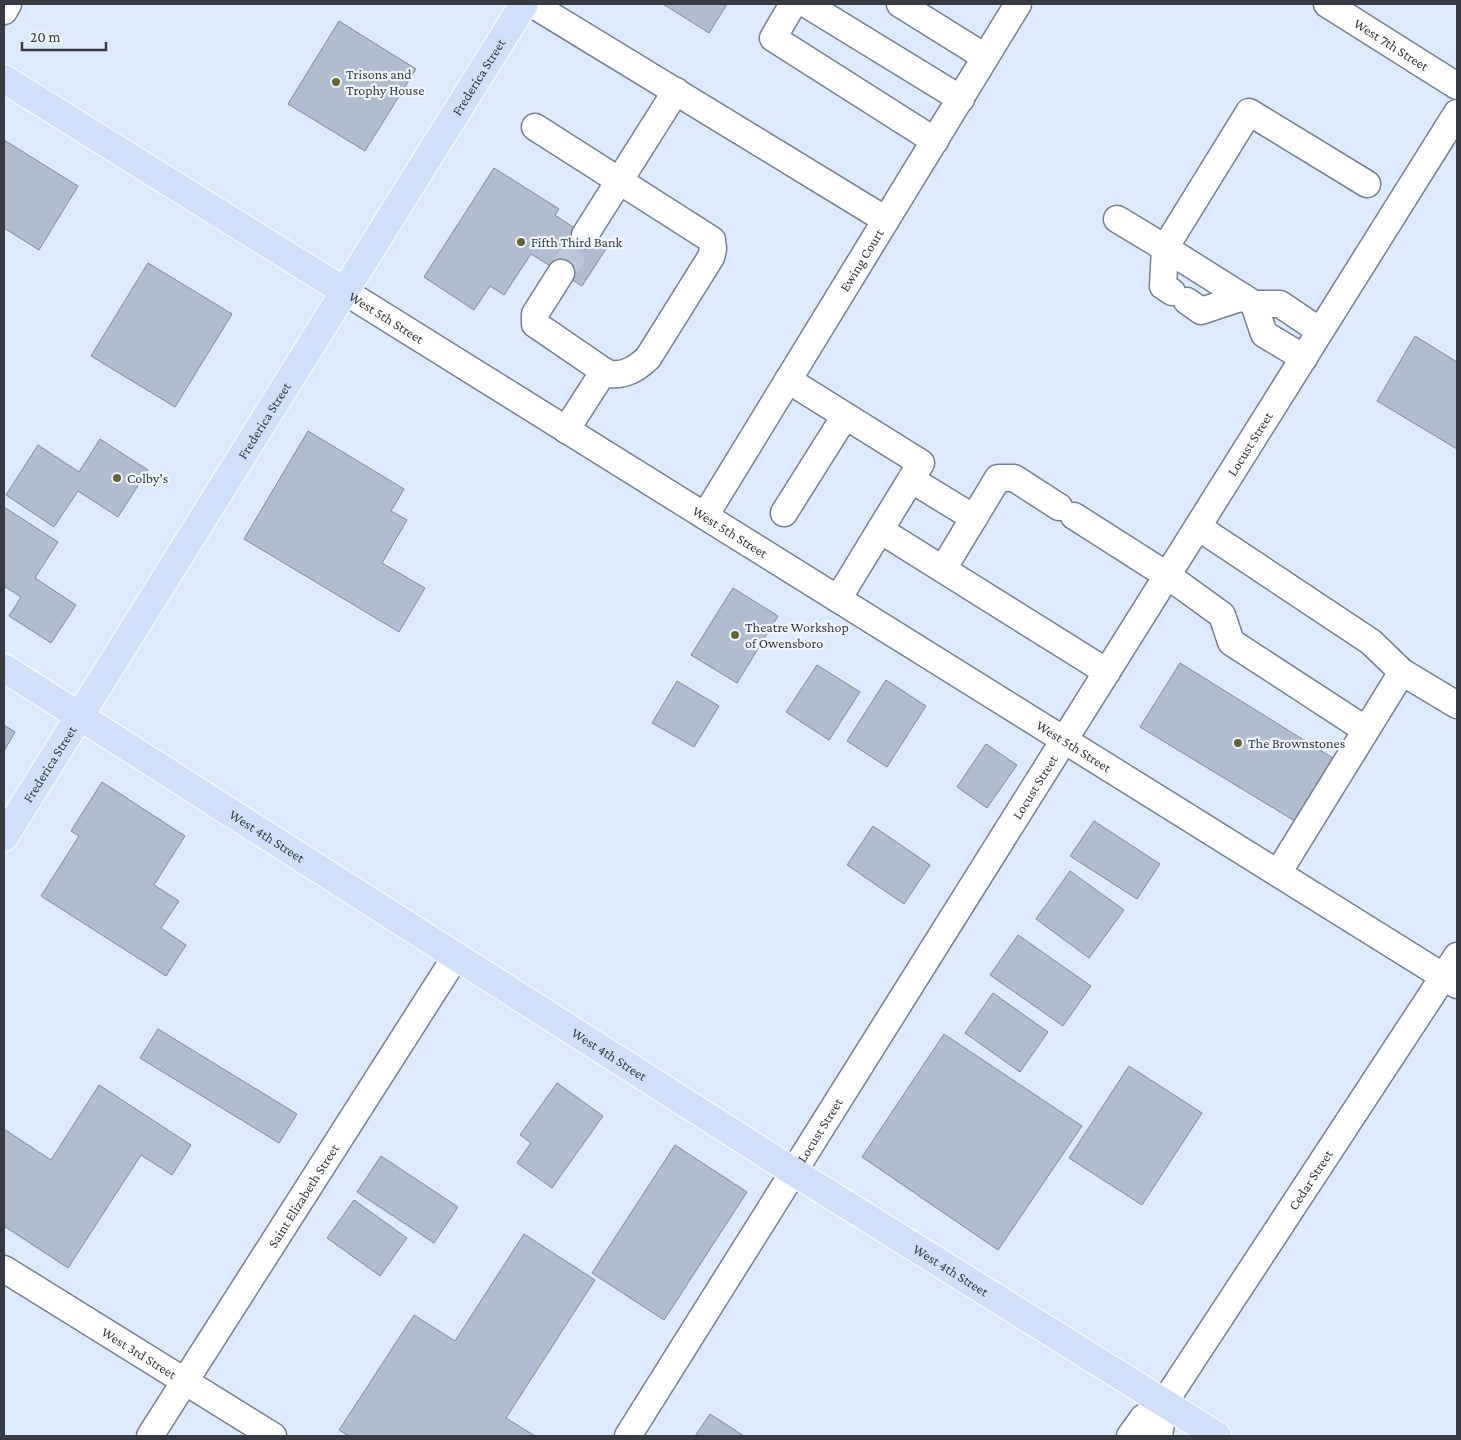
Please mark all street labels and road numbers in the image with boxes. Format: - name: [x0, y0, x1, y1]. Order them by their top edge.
- street label: West 7th Street: [1351, 15, 1432, 74]
- street label: Frederica Street: [448, 35, 509, 118]
- street label: Ewing Court: [836, 225, 887, 294]
- street label: West 5th Street: [346, 288, 427, 347]
- street label: Frederica Street: [234, 379, 294, 462]
- street label: Locust Street: [1224, 408, 1276, 479]
- street label: West 5th Street: [690, 502, 771, 561]
- street label: West 5th Street: [1033, 717, 1115, 776]
- street label: Frederica Street: [20, 722, 80, 805]
- street label: Locust Street: [1009, 751, 1061, 822]
- street label: West 4th Street: [226, 806, 308, 866]
- street label: West 4th Street: [569, 1024, 650, 1084]
- street label: Locust Street: [794, 1095, 846, 1165]
- street label: Saint Elizabeth Street: [264, 1141, 342, 1251]
- street label: Cedar Street: [1285, 1146, 1336, 1213]
- street label: West 4th Street: [910, 1240, 992, 1300]
- street label: West 3rd Street: [99, 1324, 180, 1382]

